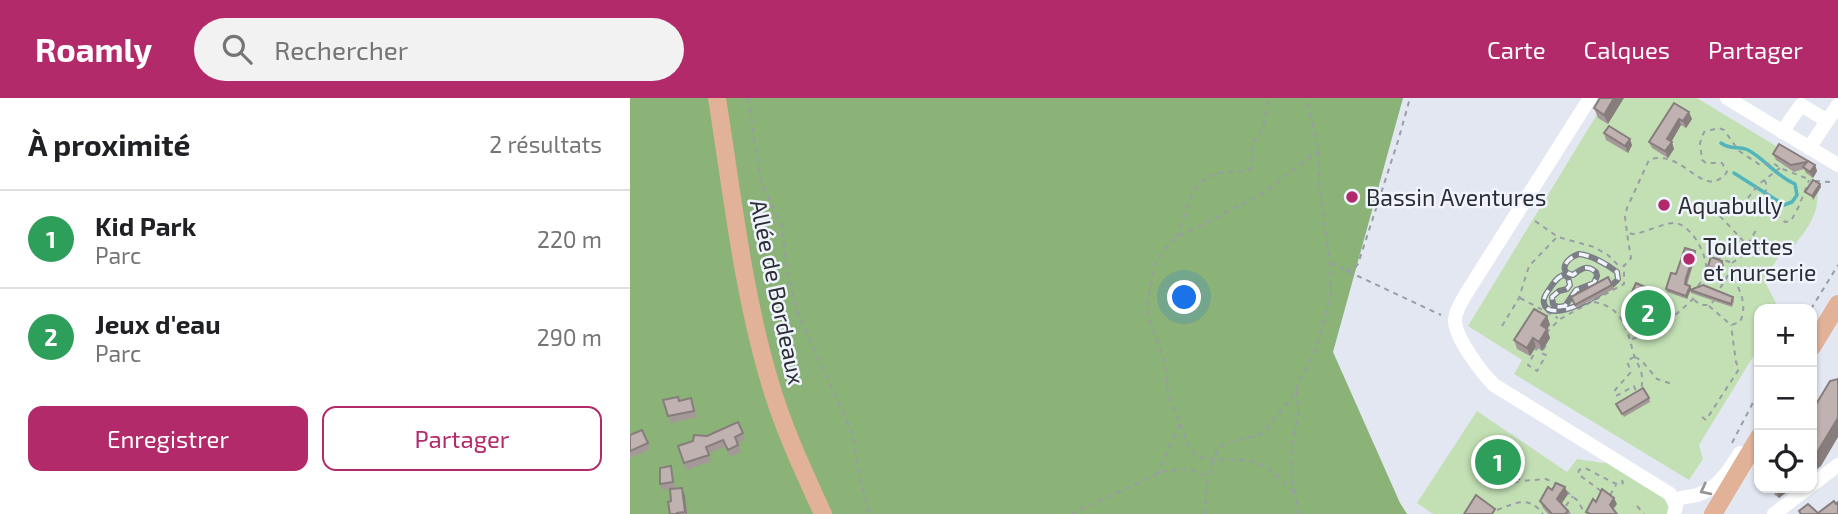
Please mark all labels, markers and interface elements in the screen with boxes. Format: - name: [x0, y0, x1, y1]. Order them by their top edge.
- search box: [194, 18, 684, 81]
- text: Roamly: [35, 29, 152, 69]
- icon: search: [218, 30, 256, 68]
- text: Rechercher: [274, 34, 408, 65]
- text: Carte: [1487, 35, 1546, 64]
- text: Calques: [1584, 35, 1670, 64]
- text: Partager: [1708, 35, 1803, 64]
- text: À proximité: [28, 126, 190, 162]
- text: 2 résultats: [489, 130, 602, 158]
- place label: Bassin Aventures: [1366, 183, 1546, 211]
- marker: Bassin Aventures: [1344, 189, 1360, 205]
- place label: Aquabully: [1678, 191, 1783, 219]
- street label: Allée de Bordeaux: [745, 197, 811, 387]
- marker: Aquabully: [1656, 197, 1672, 213]
- text: Kid Park: [95, 210, 196, 241]
- text: 1: [46, 225, 56, 253]
- text: 220 m: [537, 225, 602, 253]
- place label: Toilettes et nurserie: [1703, 232, 1816, 286]
- text: Parc: [95, 241, 141, 269]
- marker: Toilettes et nurserie: [1681, 251, 1697, 267]
- your location: [1167, 280, 1201, 314]
- pin: 2: [1625, 287, 1671, 339]
- map controls: [1754, 304, 1817, 493]
- button: +: [1754, 304, 1817, 367]
- text: Jeux d'eau: [95, 308, 221, 339]
- text: 2: [44, 323, 58, 351]
- text: 290 m: [537, 323, 602, 351]
- text: Parc: [95, 339, 141, 367]
- button: −: [1754, 367, 1817, 430]
- button: Enregistrer: [28, 406, 308, 471]
- button: Partager: [322, 406, 602, 471]
- button: locate: [1754, 430, 1817, 493]
- pin: 1: [1475, 436, 1521, 488]
- one-way arrow: [1700, 482, 1712, 496]

